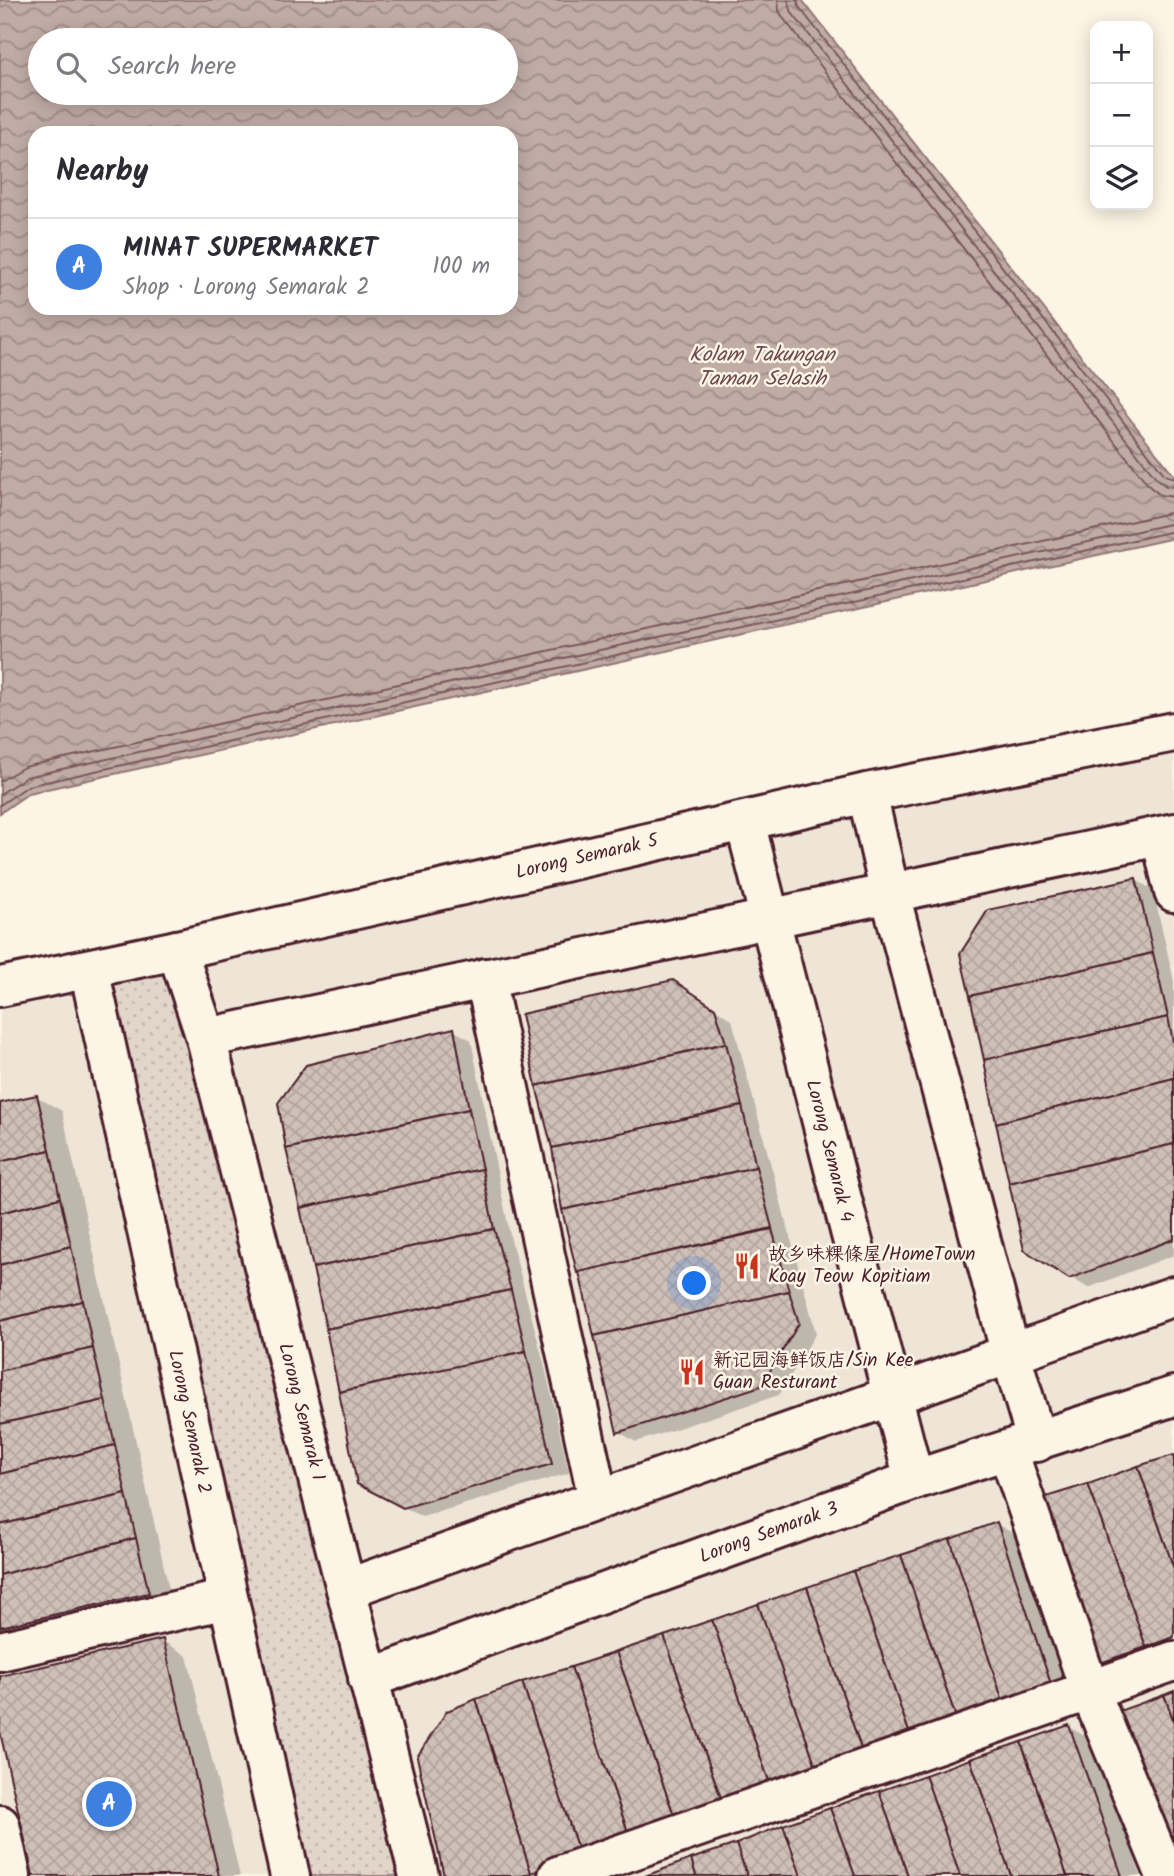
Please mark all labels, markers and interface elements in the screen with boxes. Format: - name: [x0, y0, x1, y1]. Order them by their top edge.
- map controls: [1090, 21, 1153, 210]
- button: +: [1090, 21, 1153, 84]
- search box: [28, 28, 518, 105]
- text: Search here: [108, 46, 236, 88]
- icon: search: [52, 48, 90, 86]
- button: −: [1090, 84, 1153, 147]
- button: layers: [1090, 147, 1153, 210]
- text: Nearby: [56, 148, 148, 196]
- text: MINAT SUPERMARKET: [123, 228, 377, 270]
- text: A: [72, 249, 86, 285]
- text: 100 m: [432, 249, 490, 285]
- text: Shop · Lorong Semarak 2: [123, 270, 370, 306]
- water label: Kolam Takungan Taman Selasih: [689, 339, 836, 396]
- street label: Lorong Semarak 5: [513, 826, 663, 888]
- street label: Lorong Semarak 4: [797, 1077, 861, 1225]
- place label: 故乡味粿條屋/HomeTown Koay Teow Kopitiam: [768, 1240, 975, 1292]
- restaurant icon: 故乡味粿條屋/HomeTown Koay Teow Kopitiam: [732, 1251, 762, 1281]
- your location: [677, 1266, 711, 1300]
- street label: Lorong Semarak 1: [269, 1340, 333, 1484]
- place label: 新记园海鲜饭店/Sin Kee Guan Resturant: [713, 1346, 914, 1398]
- street label: Lorong Semarak 2: [159, 1347, 219, 1497]
- restaurant icon: 新记园海鲜饭店/Sin Kee Guan Resturant: [677, 1357, 707, 1387]
- street label: Lorong Semarak 3: [695, 1494, 843, 1572]
- pin: A: [86, 1778, 132, 1830]

